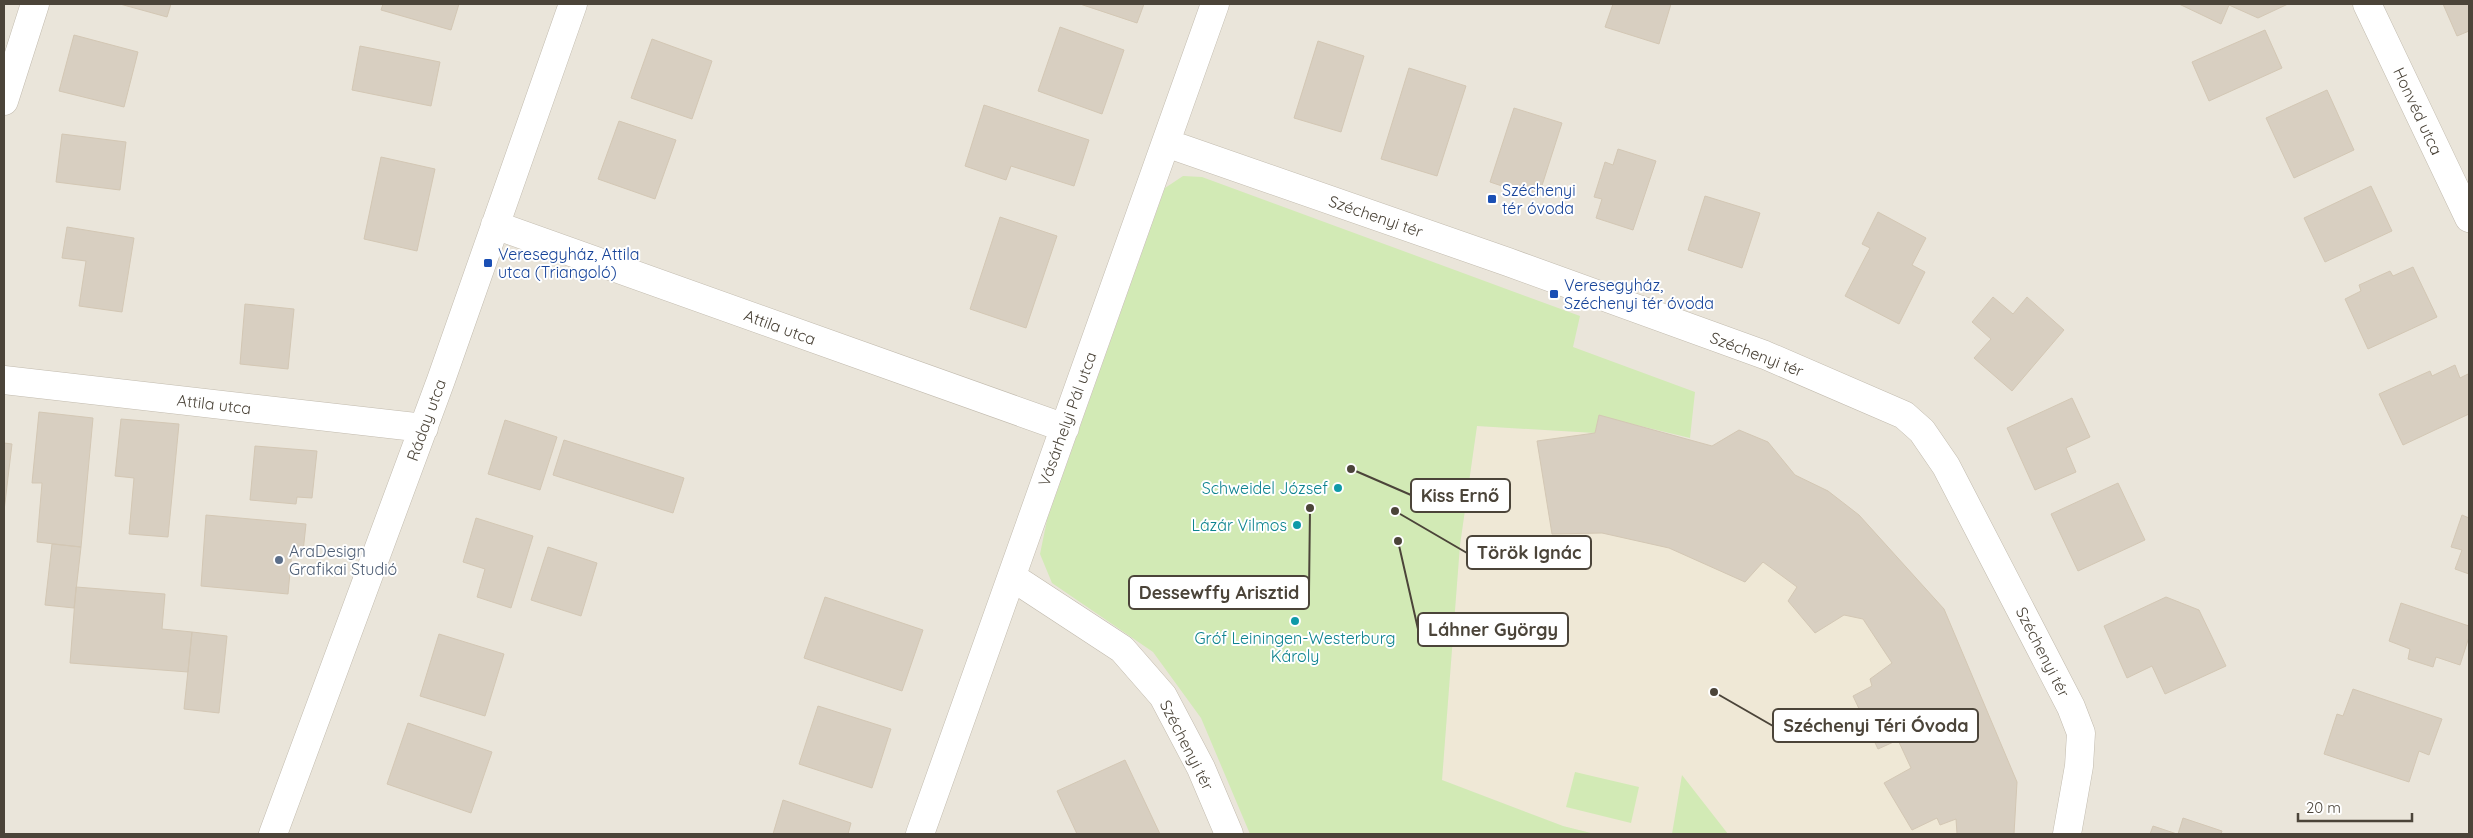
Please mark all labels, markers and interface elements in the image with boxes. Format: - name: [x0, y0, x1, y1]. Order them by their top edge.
- street label: Honvéd utca: [2389, 64, 2447, 158]
- place label: Széchenyi tér óvoda: [1502, 180, 1576, 218]
- street label: Széchenyi tér: [1326, 191, 1426, 241]
- marker: Széchenyi tér óvoda: [1486, 193, 1498, 205]
- place label: Veresegyház, Attila utca (Triangoló): [498, 244, 640, 282]
- marker: Veresegyház, Attila utca (Triangoló): [482, 257, 494, 269]
- place label: Veresegyház, Széchenyi tér óvoda: [1564, 275, 1714, 313]
- marker: Veresegyház, Széchenyi tér óvoda: [1548, 288, 1560, 300]
- street label: Attila utca: [741, 305, 819, 349]
- street label: Széchenyi tér: [1707, 327, 1807, 381]
- street label: Vásárhelyi Pál utca: [1033, 349, 1101, 489]
- street label: Ráday utca: [402, 376, 450, 464]
- street label: Attila utca: [176, 390, 252, 418]
- place label: Schweidel József: [1202, 478, 1328, 498]
- callout: Kiss Ernő: [1411, 479, 1510, 512]
- marker: Schweidel József: [1332, 482, 1344, 494]
- text: Kiss Ernő: [1421, 484, 1499, 507]
- place label: Lázár Vilmos: [1191, 515, 1287, 535]
- marker: Lázár Vilmos: [1291, 519, 1303, 531]
- callout: Török Ignác: [1467, 536, 1591, 569]
- place label: AraDesign Grafikai Studió: [289, 541, 397, 579]
- text: Török Ignác: [1477, 541, 1581, 564]
- marker: AraDesign Grafikai Studió: [273, 554, 285, 566]
- callout: Dessewffy Arisztid: [1129, 576, 1309, 609]
- text: Dessewffy Arisztid: [1139, 581, 1299, 604]
- street label: Széchenyi tér: [2012, 604, 2074, 700]
- callout: Láhner György: [1418, 613, 1568, 646]
- marker: Gróf Leiningen-Westerburg Károly: [1289, 615, 1301, 627]
- text: Láhner György: [1428, 618, 1558, 641]
- place label: Gróf Leiningen-Westerburg Károly: [1194, 628, 1396, 666]
- street label: Széchenyi tér: [1156, 697, 1218, 793]
- callout: Széchenyi Téri Óvoda: [1773, 709, 1978, 742]
- text: Széchenyi Téri Óvoda: [1783, 714, 1969, 737]
- scale bar: [2298, 790, 2412, 822]
- text: 20 m: [2306, 798, 2341, 817]

